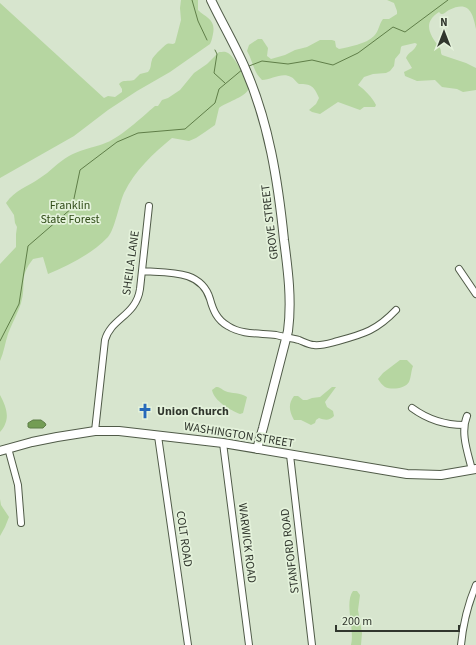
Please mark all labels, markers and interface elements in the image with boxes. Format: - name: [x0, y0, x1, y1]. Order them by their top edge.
- north arrow: [424, 12, 464, 52]
- text: N: [440, 15, 448, 30]
- street label: GROVE STREET: [257, 183, 283, 261]
- park label: Franklin State Forest: [40, 197, 100, 228]
- street label: SHEILA LANE: [118, 230, 144, 296]
- church icon: Union Church: [136, 402, 154, 420]
- place label: Union Church: [157, 403, 229, 420]
- street label: WASHINGTON STREET: [183, 418, 296, 452]
- street label: WARWICK ROAD: [234, 502, 260, 584]
- street label: STANFORD ROAD: [276, 508, 304, 594]
- street label: COLT ROAD: [172, 510, 196, 568]
- scale bar: [336, 607, 459, 633]
- text: 200 m: [342, 613, 372, 630]

